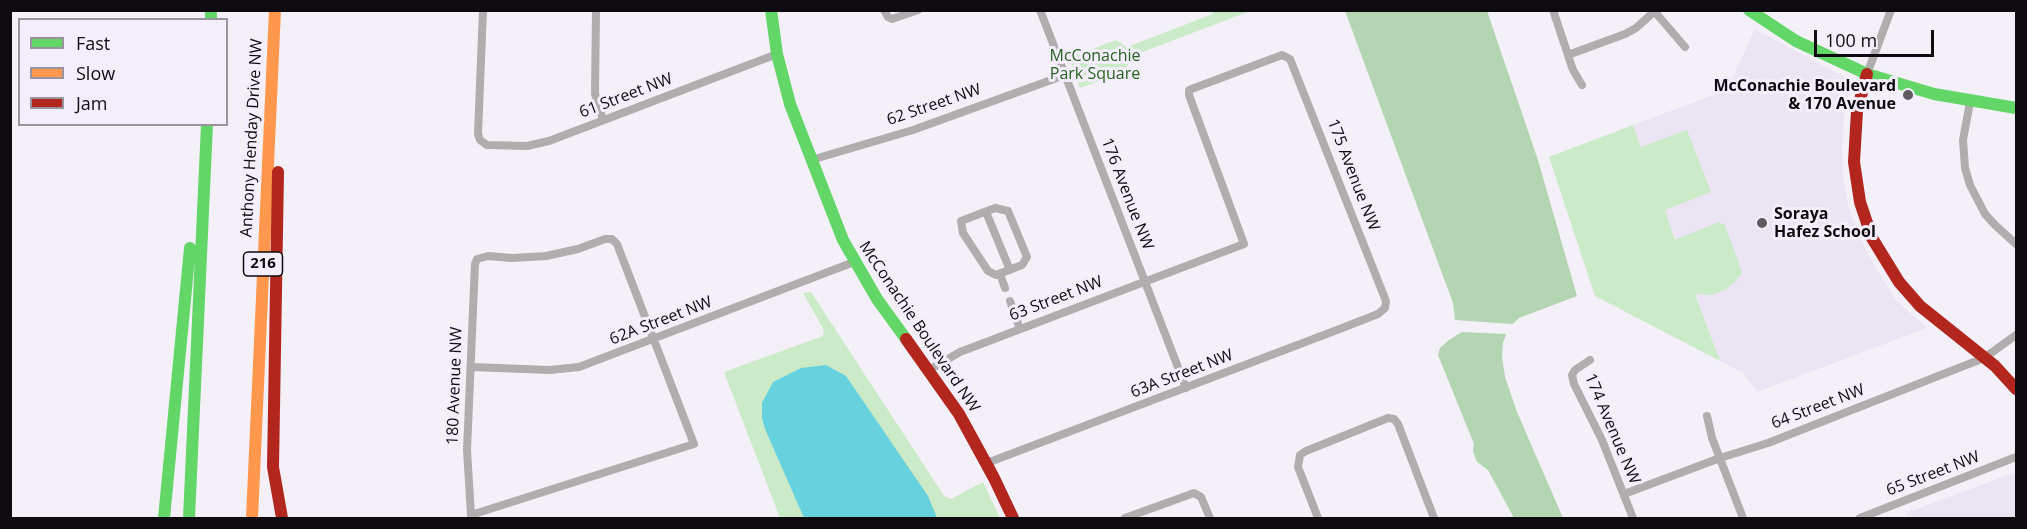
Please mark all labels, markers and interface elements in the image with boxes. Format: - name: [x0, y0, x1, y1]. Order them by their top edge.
- legend: [18, 18, 228, 126]
- scale bar: [1817, 18, 1937, 56]
- text: 100 m: [1825, 28, 1877, 52]
- text: Fast: [76, 31, 110, 55]
- street label: Anthony Henday Drive NW: [237, 38, 267, 238]
- park label: McConachie Park Square: [1050, 46, 1140, 84]
- text: Slow: [76, 61, 115, 85]
- street label: 61 Street NW: [577, 69, 675, 123]
- place label: McConachie Boulevard & 170 Avenue: [1714, 76, 1896, 114]
- street label: 62 Street NW: [884, 80, 984, 130]
- marker: McConachie Boulevard & 170 Avenue: [1901, 88, 1915, 102]
- text: Jam: [76, 91, 108, 115]
- street label: 175 Avenue NW: [1323, 116, 1383, 234]
- street label: 176 Avenue NW: [1097, 135, 1157, 253]
- place label: Soraya Hafez School: [1774, 204, 1876, 242]
- marker: Soraya Hafez School: [1755, 216, 1769, 230]
- street label: McConachie Boulevard NW: [855, 238, 983, 416]
- road number: 216: [244, 252, 282, 276]
- street label: 63 Street NW: [1007, 272, 1105, 326]
- street label: 62A Street NW: [607, 293, 715, 349]
- street label: 180 Avenue NW: [443, 327, 467, 445]
- street label: 63A Street NW: [1128, 346, 1236, 402]
- street label: 174 Avenue NW: [1580, 371, 1644, 487]
- street label: 64 Street NW: [1769, 380, 1867, 434]
- street label: 65 Street NW: [1884, 447, 1982, 501]

